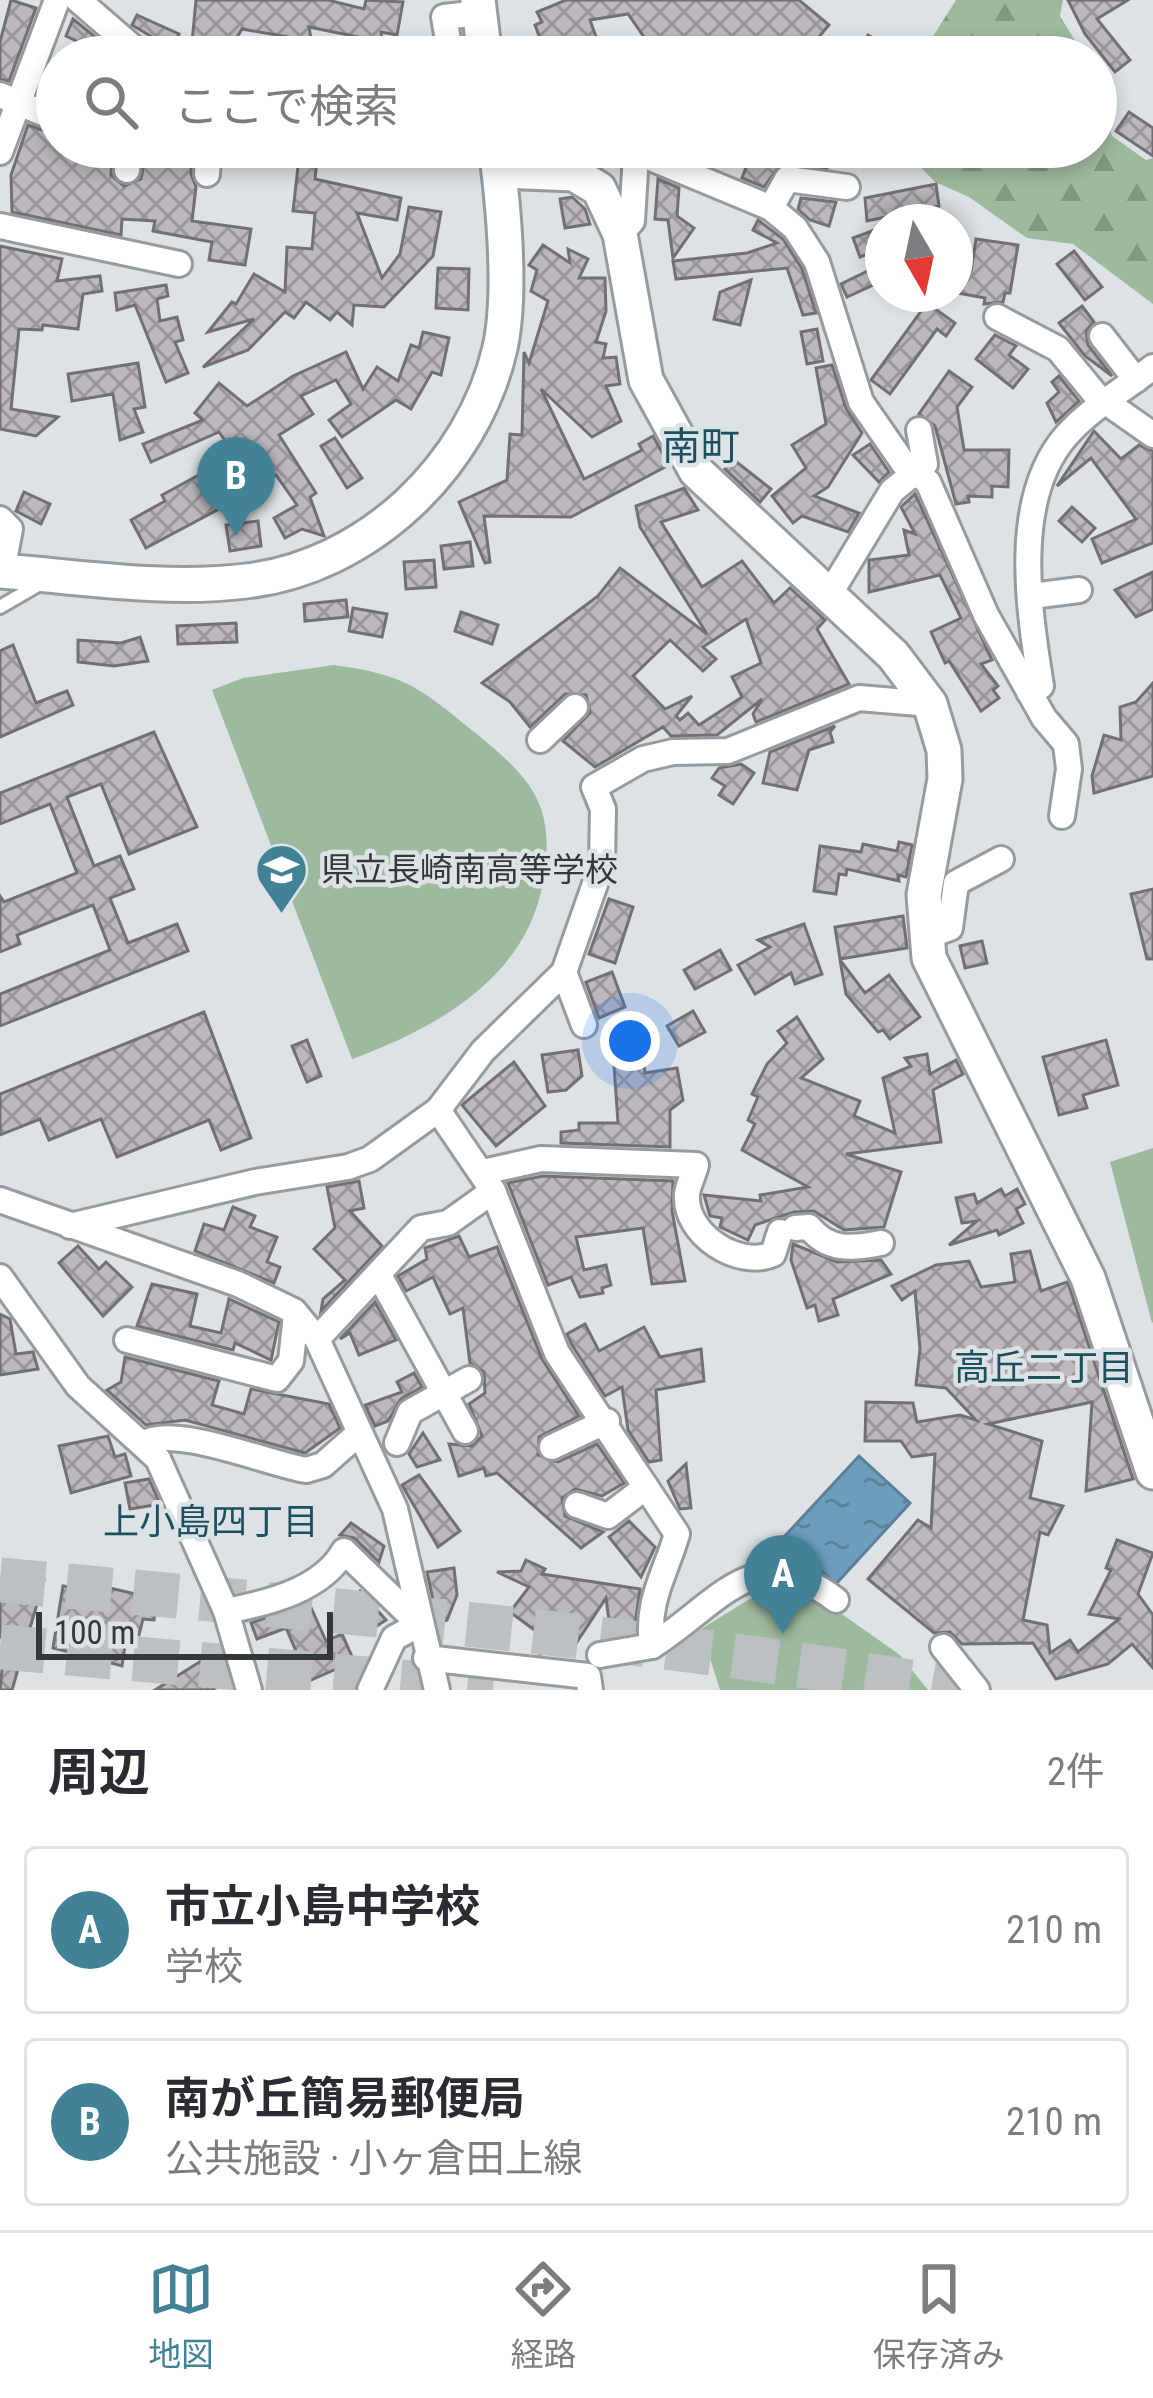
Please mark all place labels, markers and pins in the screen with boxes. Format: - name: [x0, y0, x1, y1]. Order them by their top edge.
- pin: B: [197, 437, 275, 536]
- school or university icon: 県立長崎南高等学校: [254, 841, 310, 915]
- place label: 県立長崎南高等学校: [321, 850, 618, 889]
- pin: A: [744, 1535, 822, 1634]

